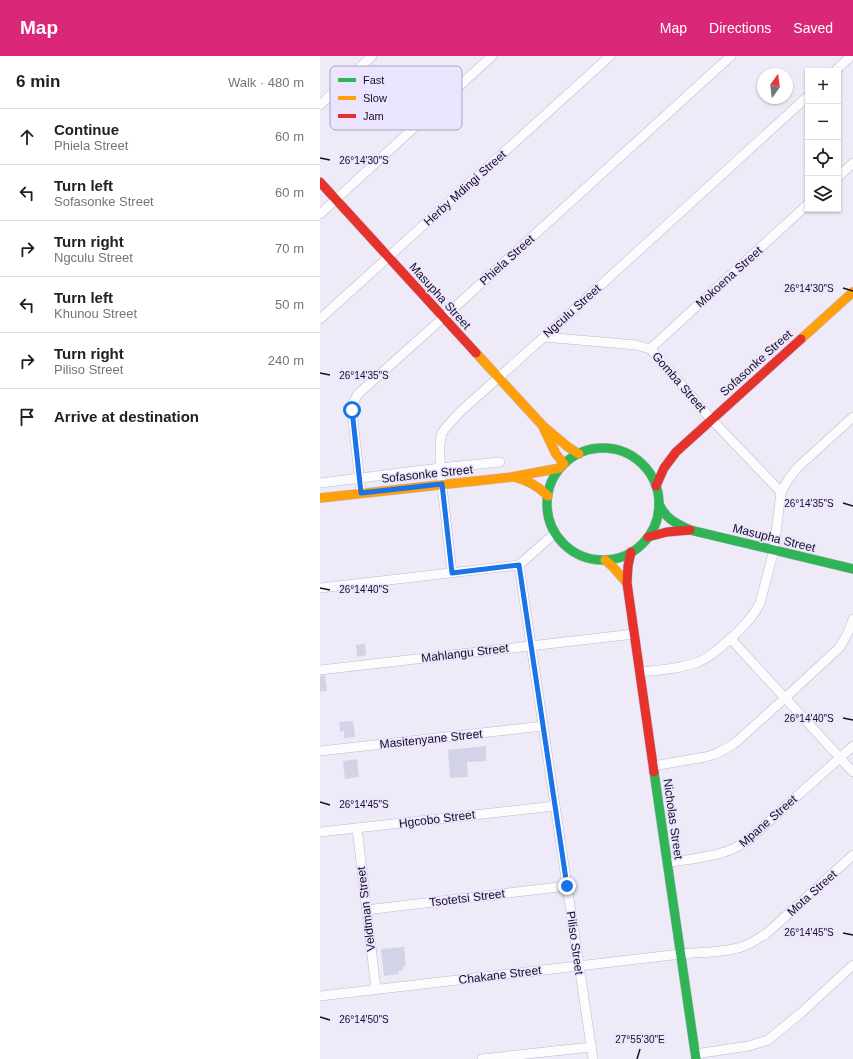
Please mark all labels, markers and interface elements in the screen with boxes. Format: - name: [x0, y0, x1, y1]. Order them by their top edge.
- text: Map: [20, 17, 58, 38]
- text: Map: [660, 20, 687, 36]
- text: Directions: [709, 20, 771, 36]
- text: Saved: [793, 20, 833, 36]
- legend: [330, 66, 462, 130]
- north arrow: [757, 68, 793, 104]
- map controls: [805, 68, 841, 212]
- button: +: [805, 68, 841, 104]
- text: 6 min: [16, 72, 60, 91]
- text: Fast: [363, 74, 384, 86]
- text: Walk · 480 m: [228, 75, 304, 90]
- text: Slow: [363, 92, 387, 104]
- button: −: [805, 104, 841, 140]
- text: Jam: [363, 110, 384, 122]
- text: Continue: [54, 121, 119, 138]
- icon: ahead: [16, 126, 38, 148]
- text: 60 m: [275, 129, 304, 144]
- text: Phiela Street: [54, 138, 128, 153]
- button: locate: [805, 140, 841, 176]
- street label: Herby Mdingi Street: [421, 147, 510, 229]
- text: 26°14'30"S: [339, 155, 389, 166]
- button: layers: [805, 176, 841, 212]
- text: Turn left: [54, 177, 113, 194]
- icon: left: [16, 182, 38, 204]
- text: 60 m: [275, 185, 304, 200]
- text: Sofasonke Street: [54, 194, 154, 209]
- street label: Phiela Street: [477, 231, 538, 288]
- text: Turn right: [54, 233, 124, 250]
- icon: right: [16, 238, 38, 260]
- text: 70 m: [275, 241, 304, 256]
- street label: Mokoena Street: [693, 243, 766, 311]
- text: Ngculu Street: [54, 250, 133, 265]
- street label: Masupha Street: [406, 260, 474, 333]
- street label: Ngculu Street: [540, 281, 604, 341]
- text: 26°14'30"S: [784, 283, 834, 294]
- text: Turn left: [54, 289, 113, 306]
- icon: left: [16, 294, 38, 316]
- text: 50 m: [275, 297, 304, 312]
- text: Khunou Street: [54, 306, 137, 321]
- street label: Sofasonke Street: [717, 327, 795, 399]
- text: Turn right: [54, 345, 124, 362]
- street label: Gomba Street: [649, 349, 709, 415]
- icon: right: [16, 350, 38, 372]
- text: 240 m: [268, 353, 304, 368]
- text: Piliso Street: [54, 362, 123, 377]
- text: 26°14'35"S: [339, 370, 389, 381]
- route start: [343, 401, 361, 419]
- icon: arrive: [16, 406, 38, 428]
- text: Arrive at destination: [54, 408, 199, 425]
- street label: Sofasonke Street: [380, 462, 474, 486]
- text: 26°14'35"S: [784, 498, 834, 509]
- street label: Masupha Street: [731, 521, 817, 555]
- text: 26°14'40"S: [339, 584, 389, 595]
- street label: Mahlangu Street: [420, 641, 510, 665]
- text: 26°14'40"S: [784, 713, 834, 724]
- street label: Masitenyane Street: [379, 727, 484, 751]
- street label: Nicholas Street: [660, 778, 686, 861]
- street label: Mpane Street: [736, 792, 800, 850]
- text: 26°14'45"S: [339, 799, 389, 810]
- street label: Hgcobo Street: [398, 807, 477, 831]
- street label: Veldtman Street: [354, 865, 378, 952]
- street label: Mota Street: [784, 867, 840, 919]
- route end: [558, 877, 576, 895]
- street label: Tsotetsi Street: [428, 886, 506, 910]
- street label: Piliso Street: [564, 910, 586, 976]
- text: 26°14'45"S: [784, 927, 834, 938]
- street label: Chakane Street: [458, 963, 543, 987]
- text: 26°14'50"S: [339, 1014, 389, 1025]
- text: 27°55'30"E: [615, 1034, 665, 1045]

